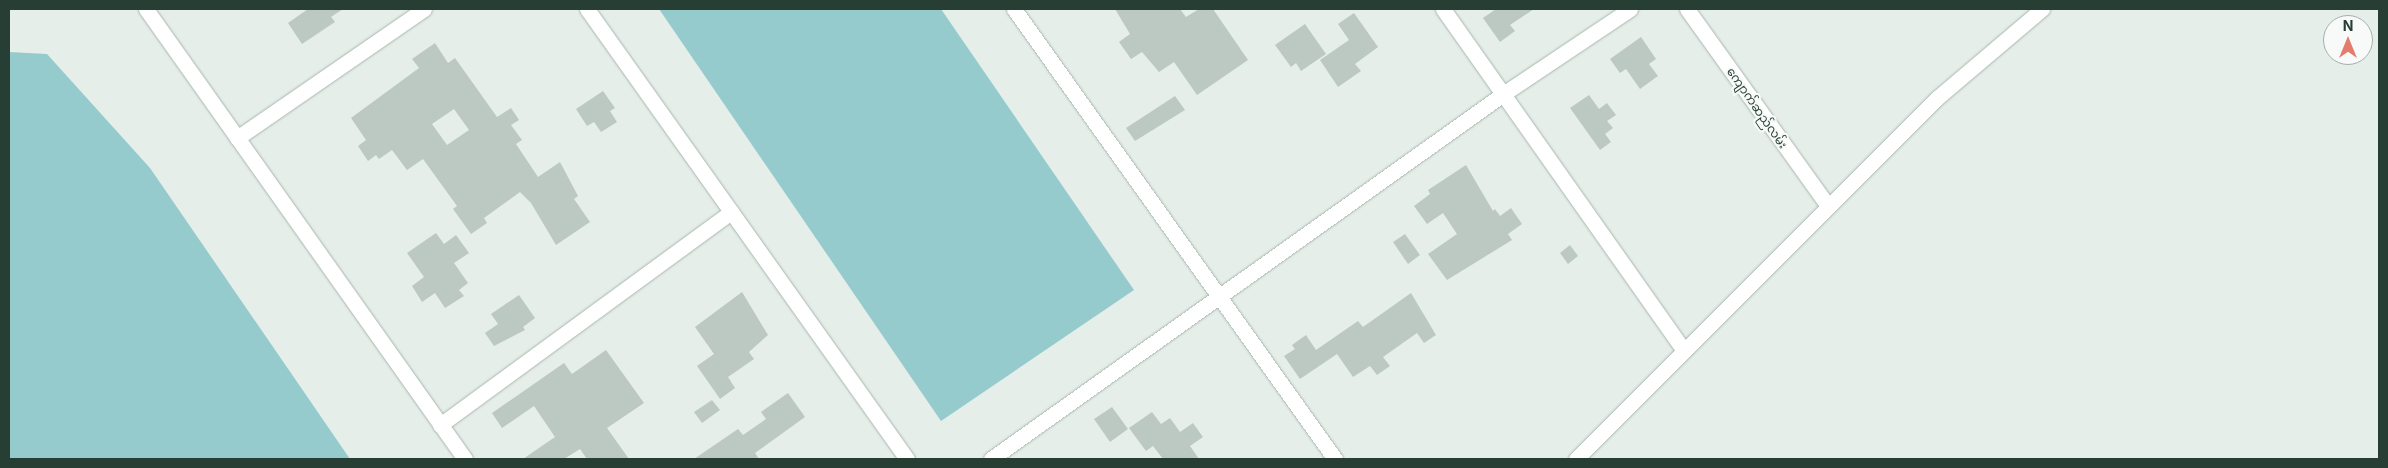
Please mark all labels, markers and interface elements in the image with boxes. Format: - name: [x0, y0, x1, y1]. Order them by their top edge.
- north arrow: [2323, 15, 2373, 65]
- text: N: [2343, 17, 2353, 34]
- street label: ကျောက်ဆည်လမ်း: [1724, 65, 1790, 151]

